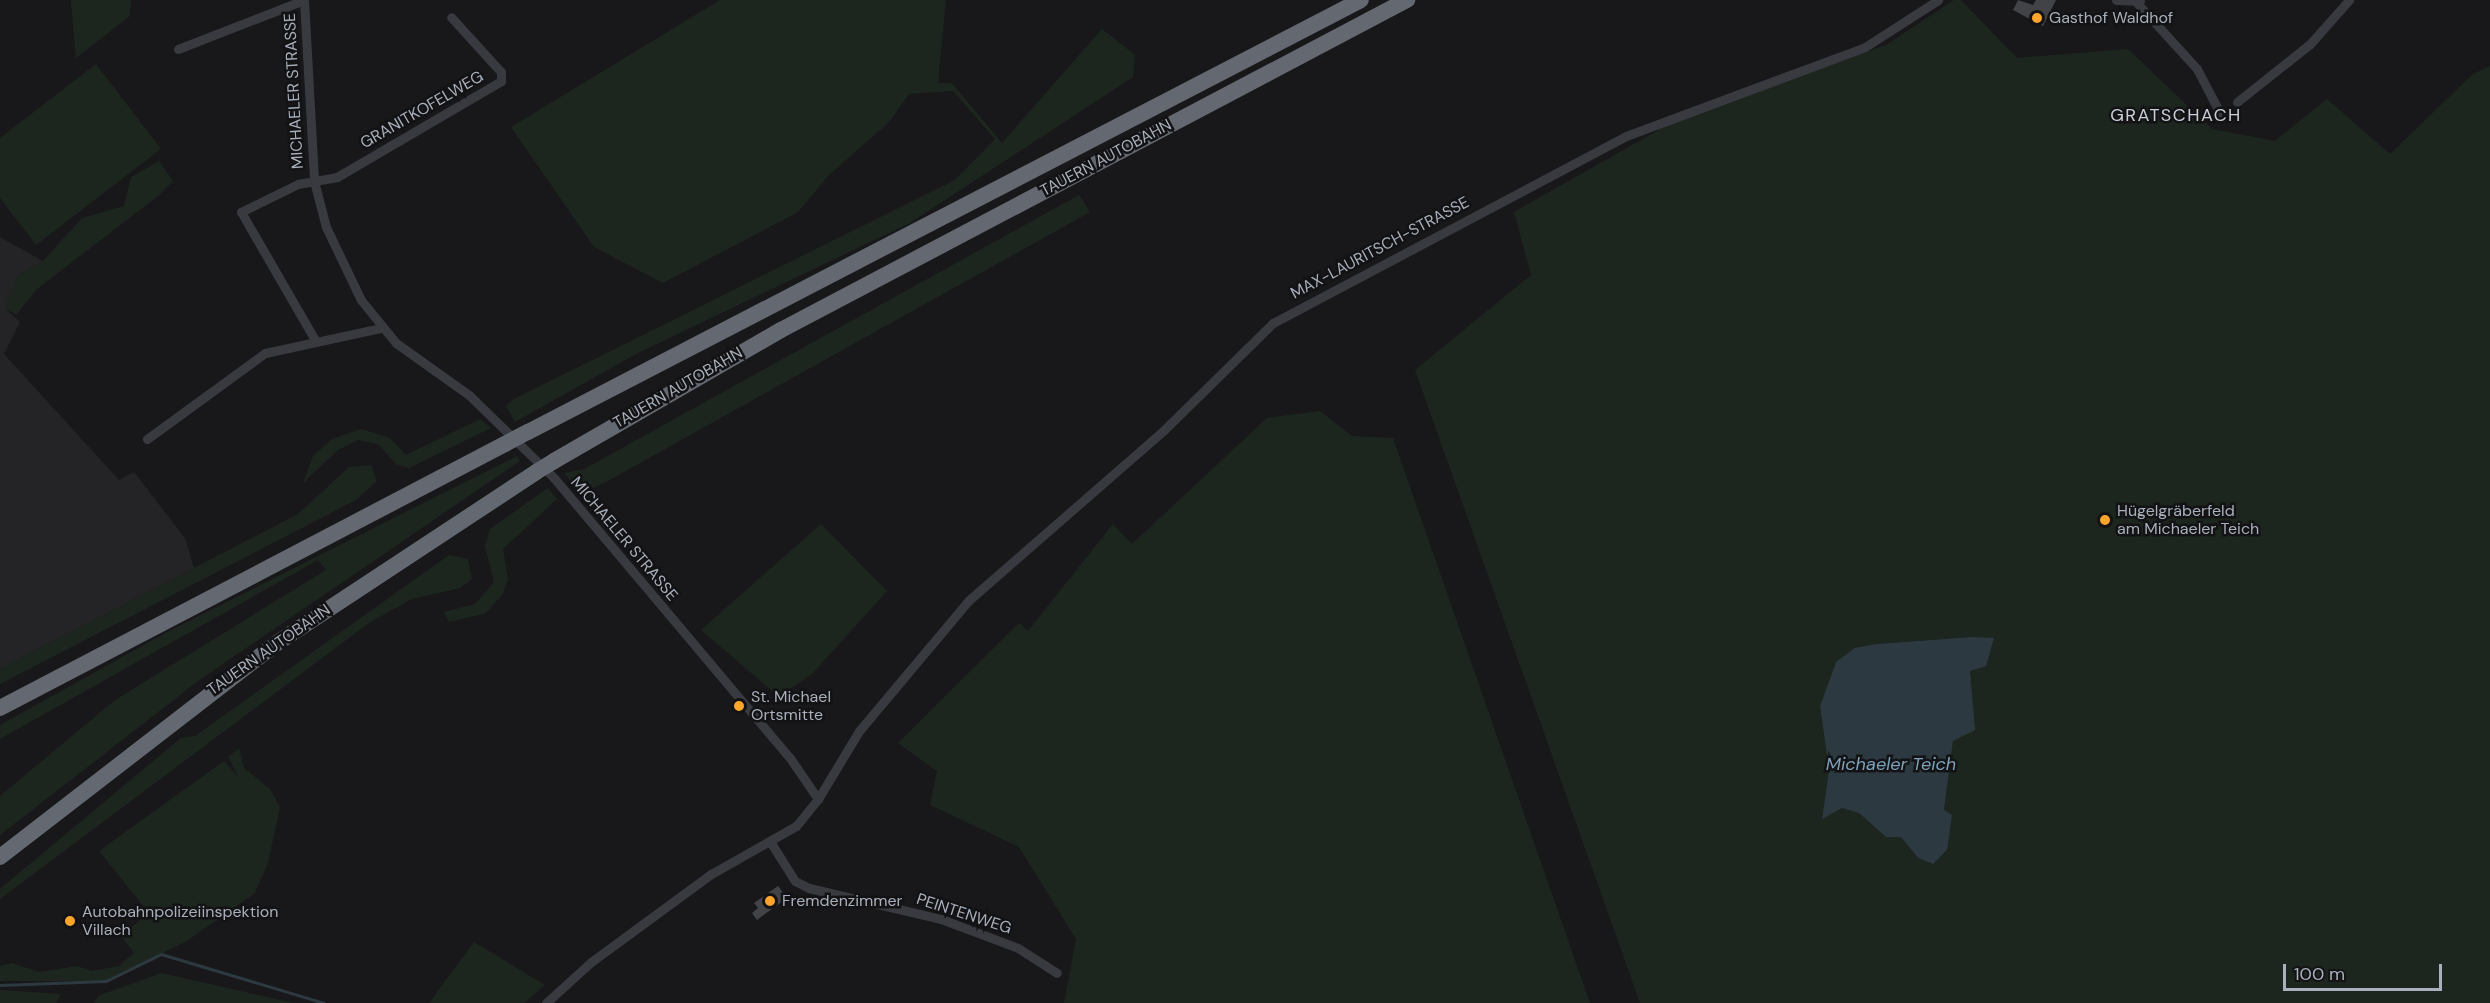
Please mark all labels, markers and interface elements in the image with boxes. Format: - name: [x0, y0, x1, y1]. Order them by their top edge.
- place label: Gasthof Waldhof: [2049, 8, 2173, 28]
- marker: Gasthof Waldhof: [2030, 11, 2044, 25]
- street label: MICHAELER STRASSE: [280, 13, 308, 169]
- street label: GRANITKOFELWEG: [357, 67, 487, 153]
- district label: GRATSCHACH: [2110, 104, 2242, 126]
- street label: TAUERN AUTOBAHN: [1037, 115, 1175, 201]
- street label: MAX-LAURITSCH-STRASSE: [1287, 193, 1473, 303]
- street label: TAUERN AUTOBAHN: [610, 343, 746, 433]
- street label: MICHAELER STRASSE: [566, 473, 682, 605]
- place label: Hügelgräberfeld am Michaeler Teich: [2117, 501, 2259, 539]
- marker: Hügelgräberfeld am Michaeler Teich: [2098, 513, 2112, 527]
- street label: TAUERN AUTOBAHN: [204, 600, 334, 700]
- place label: St. Michael Ortsmitte: [751, 687, 831, 725]
- marker: St. Michael Ortsmitte: [732, 699, 746, 713]
- water label: Michaeler Teich: [1826, 753, 1956, 775]
- street label: PEINTENWEG: [914, 890, 1014, 938]
- place label: Fremdenzimmer: [782, 891, 903, 911]
- marker: Fremdenzimmer: [763, 894, 777, 908]
- place label: Autobahnpolizeiinspektion Villach: [82, 902, 278, 940]
- marker: Autobahnpolizeiinspektion Villach: [63, 914, 77, 928]
- scale bar: [2286, 952, 2445, 990]
- text: 100 m: [2294, 962, 2345, 986]

